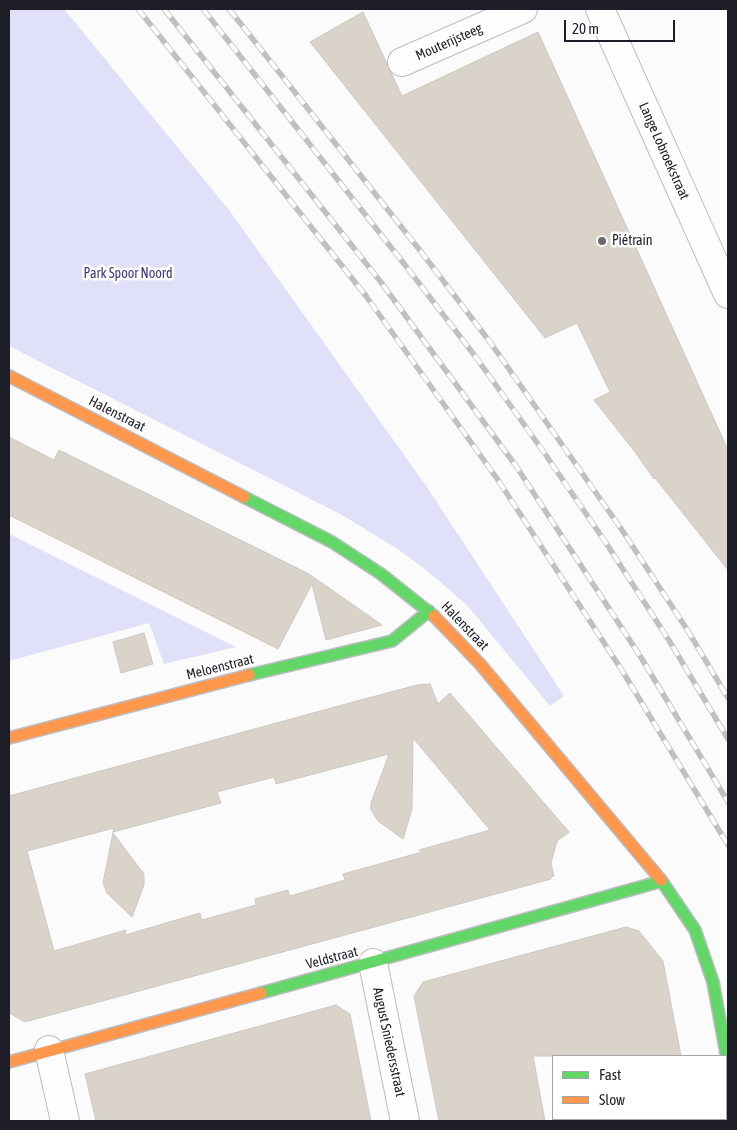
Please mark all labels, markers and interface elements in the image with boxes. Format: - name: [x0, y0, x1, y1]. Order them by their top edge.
- scale bar: [567, 10, 678, 42]
- street label: Mouterijsteeg: [413, 20, 485, 64]
- text: 20 m: [572, 20, 599, 37]
- street label: Lange Lobroekstraat: [635, 100, 693, 202]
- place label: Piétrain: [612, 233, 653, 249]
- marker: Piétrain: [596, 235, 608, 247]
- park label: Park Spoor Noord: [83, 266, 173, 282]
- street label: Halenstraat: [86, 393, 148, 435]
- street label: Halenstraat: [438, 598, 492, 654]
- street label: Meloenstraat: [185, 651, 255, 683]
- street label: Veldstraat: [304, 943, 360, 973]
- street label: August Sniedersstraat: [369, 986, 409, 1098]
- legend: [552, 1055, 727, 1120]
- text: Fast: [599, 1066, 621, 1083]
- text: Slow: [599, 1091, 625, 1108]

